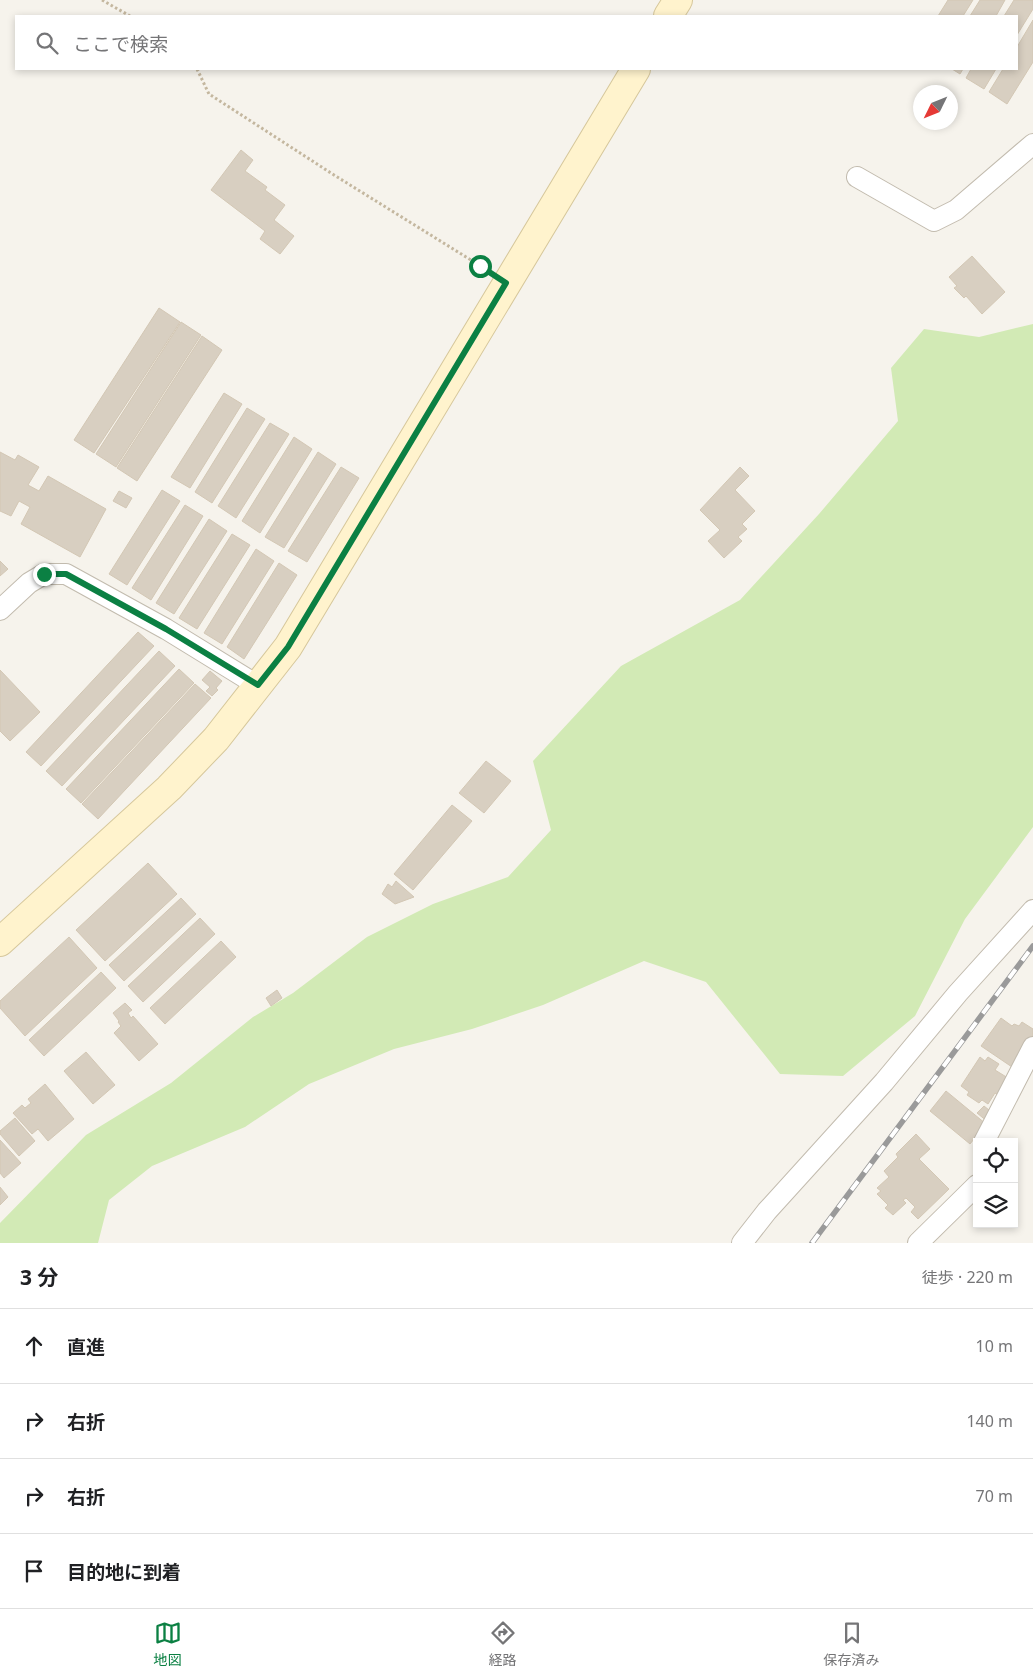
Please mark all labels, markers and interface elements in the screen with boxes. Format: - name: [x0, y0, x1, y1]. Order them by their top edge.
- search box: [15, 15, 1018, 70]
- icon: search: [33, 29, 61, 57]
- text: ここで検索: [73, 31, 168, 57]
- north arrow: [913, 85, 958, 130]
- route start: [469, 255, 492, 278]
- route end: [33, 563, 56, 586]
- map controls: [973, 1138, 1018, 1228]
- button: locate: [973, 1138, 1018, 1183]
- button: layers: [973, 1183, 1018, 1228]
- text: 3 分: [20, 1263, 58, 1291]
- text: 徒歩 · 220 m: [922, 1266, 1013, 1288]
- icon: ahead: [20, 1332, 48, 1360]
- text: 直進: [67, 1334, 105, 1360]
- text: 10 m: [976, 1335, 1013, 1357]
- icon: right: [20, 1407, 48, 1435]
- text: 右折: [67, 1409, 105, 1435]
- text: 140 m: [966, 1410, 1013, 1432]
- icon: right: [20, 1482, 48, 1510]
- text: 右折: [67, 1484, 105, 1510]
- text: 70 m: [976, 1485, 1013, 1507]
- icon: arrive: [20, 1557, 48, 1585]
- text: 目的地に到着: [67, 1559, 181, 1585]
- tab: 地図: [154, 1619, 182, 1669]
- tab: 経路: [489, 1619, 517, 1669]
- tab: 保存済み: [824, 1619, 880, 1669]

